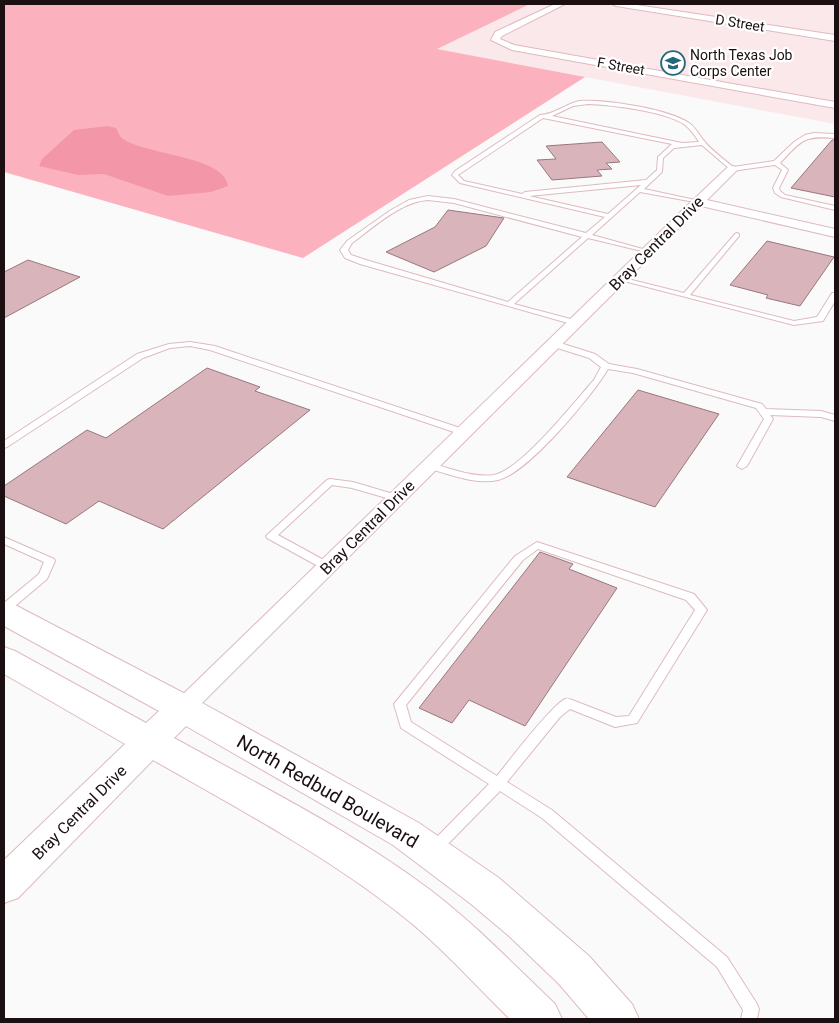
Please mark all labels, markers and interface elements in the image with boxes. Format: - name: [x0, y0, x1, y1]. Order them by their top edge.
- street label: D Street: [714, 11, 766, 35]
- place label: North Texas Job Corps Center: [690, 47, 793, 79]
- school or university icon: North Texas Job Corps Center: [660, 50, 686, 76]
- street label: F Street: [596, 54, 647, 78]
- street label: Bray Central Drive: [605, 192, 708, 295]
- street label: Bray Central Drive: [316, 476, 419, 579]
- street label: North Redbud Boulevard: [233, 730, 423, 853]
- street label: Bray Central Drive: [28, 761, 131, 864]

